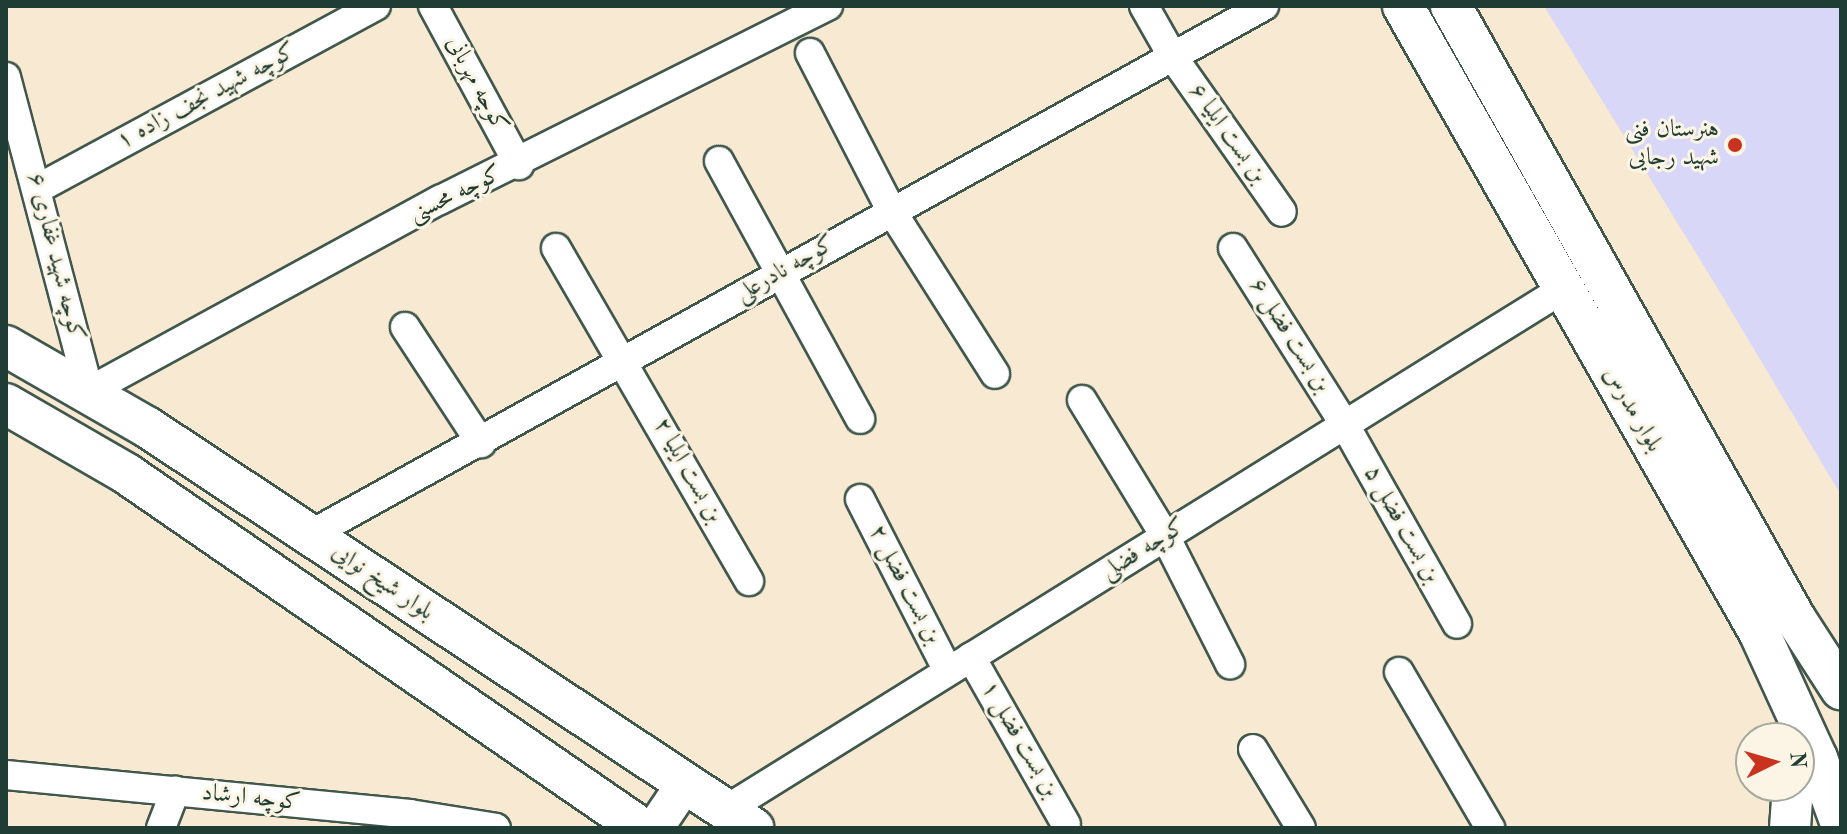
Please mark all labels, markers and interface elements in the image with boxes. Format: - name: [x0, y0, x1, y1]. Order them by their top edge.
- street label: کوچه مهربانی: [439, 32, 513, 138]
- street label: کوچه شهید نجف زاده ۱: [112, 38, 302, 156]
- street label: ۶ بن بست ایلیا: [1182, 78, 1272, 190]
- place label: هنرستان فنی شهید رجایی: [1625, 117, 1719, 173]
- marker: هنرستان فنی شهید رجایی: [1726, 136, 1744, 154]
- street label: کوچه محسنی: [405, 160, 507, 230]
- street label: کوچه شهید غفاری ۶: [20, 170, 90, 344]
- street label: کوچه نادرعلی: [731, 230, 841, 310]
- street label: ۶ بن بست فضل: [1242, 273, 1336, 399]
- street label: بلوار مدرس: [1596, 362, 1668, 458]
- street label: بن بست ایلیا ۲: [646, 413, 728, 529]
- street label: ۵ بن بست فضل: [1357, 461, 1445, 589]
- street label: کوچه فضلی: [1096, 513, 1192, 587]
- street label: ۲ بن بست فضل: [862, 520, 946, 650]
- street label: بلوار شیخ نوایی: [325, 538, 439, 628]
- street label: بن بست فضل ۱: [974, 676, 1064, 804]
- north arrow: [1735, 722, 1815, 802]
- text: N: [1785, 751, 1809, 769]
- street label: کوچه ارشاد: [200, 779, 302, 819]

